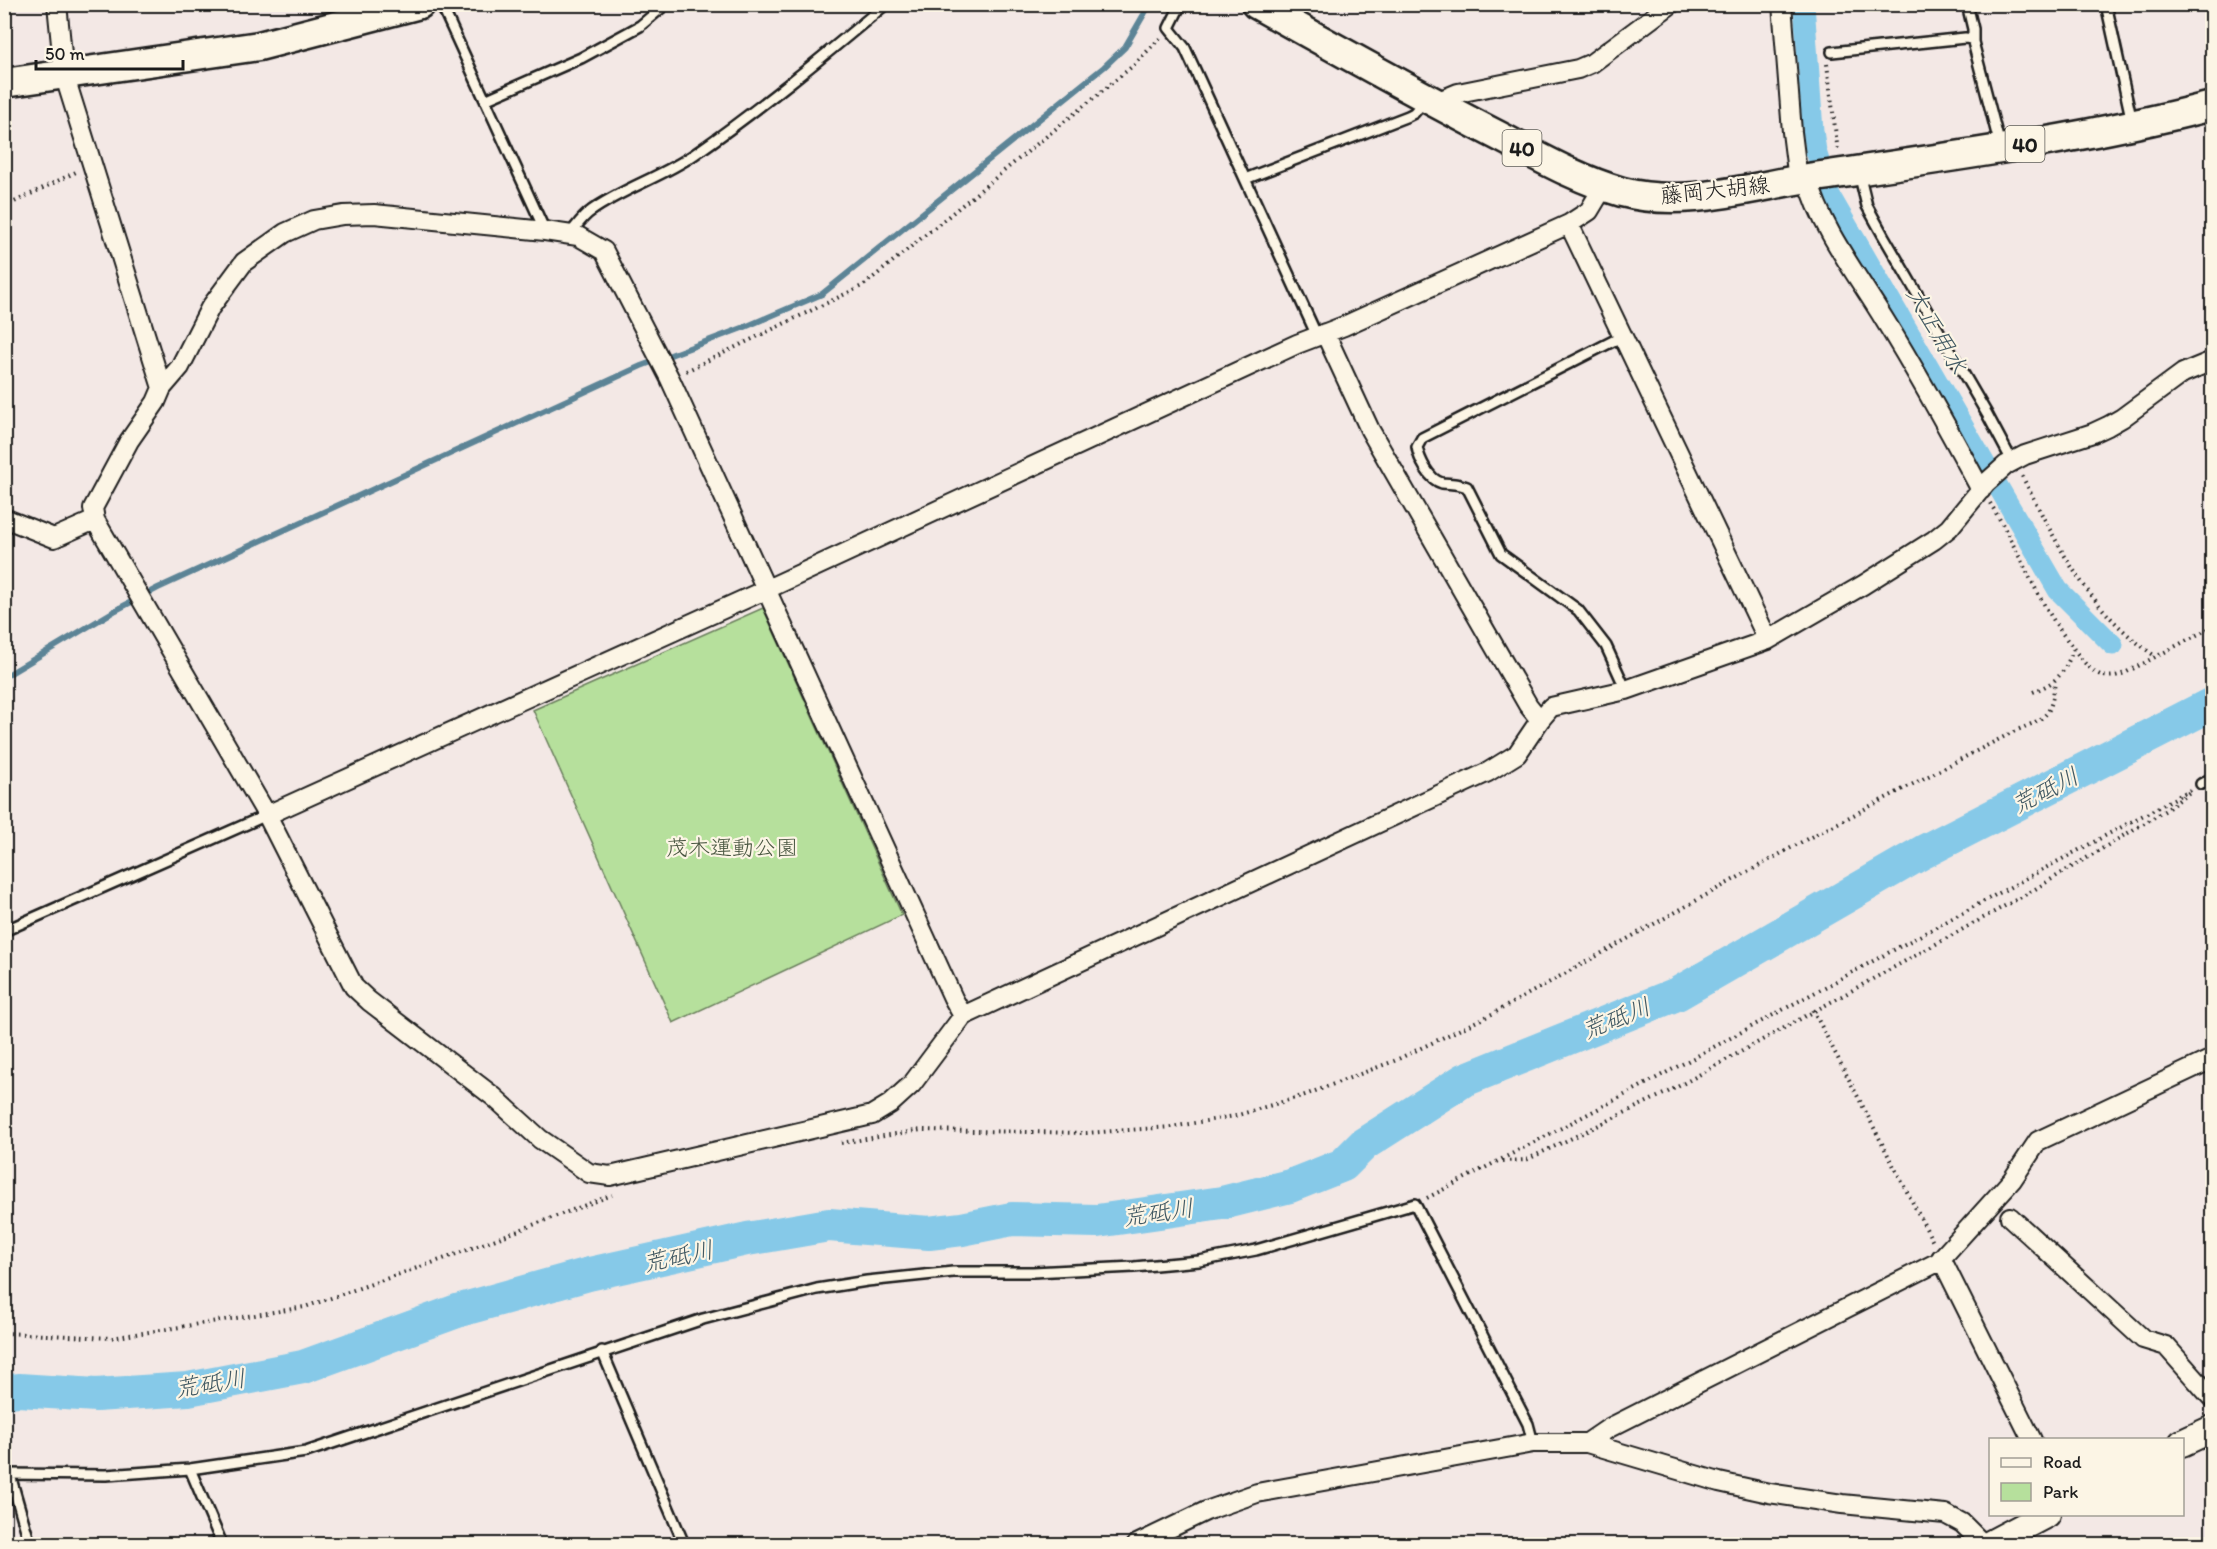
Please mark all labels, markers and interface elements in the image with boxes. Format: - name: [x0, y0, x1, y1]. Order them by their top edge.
- scale bar: [36, 33, 183, 71]
- text: 50 m: [45, 43, 85, 65]
- road number: 40: [2006, 126, 2044, 162]
- road number: 40: [1502, 130, 1541, 166]
- street label: 藤岡大胡線: [1659, 171, 1771, 209]
- water label: 大正用水: [1900, 281, 1974, 379]
- water label: 荒砥川: [2006, 761, 2084, 819]
- park label: 茂木運動公園: [666, 834, 798, 861]
- water label: 荒砥川: [1577, 991, 1655, 1045]
- water label: 荒砥川: [1120, 1193, 1196, 1231]
- water label: 荒砥川: [640, 1234, 716, 1278]
- water label: 荒砥川: [172, 1363, 248, 1403]
- legend: [1989, 1438, 2184, 1516]
- text: Road: [2043, 1451, 2082, 1473]
- text: Park: [2043, 1481, 2078, 1503]

